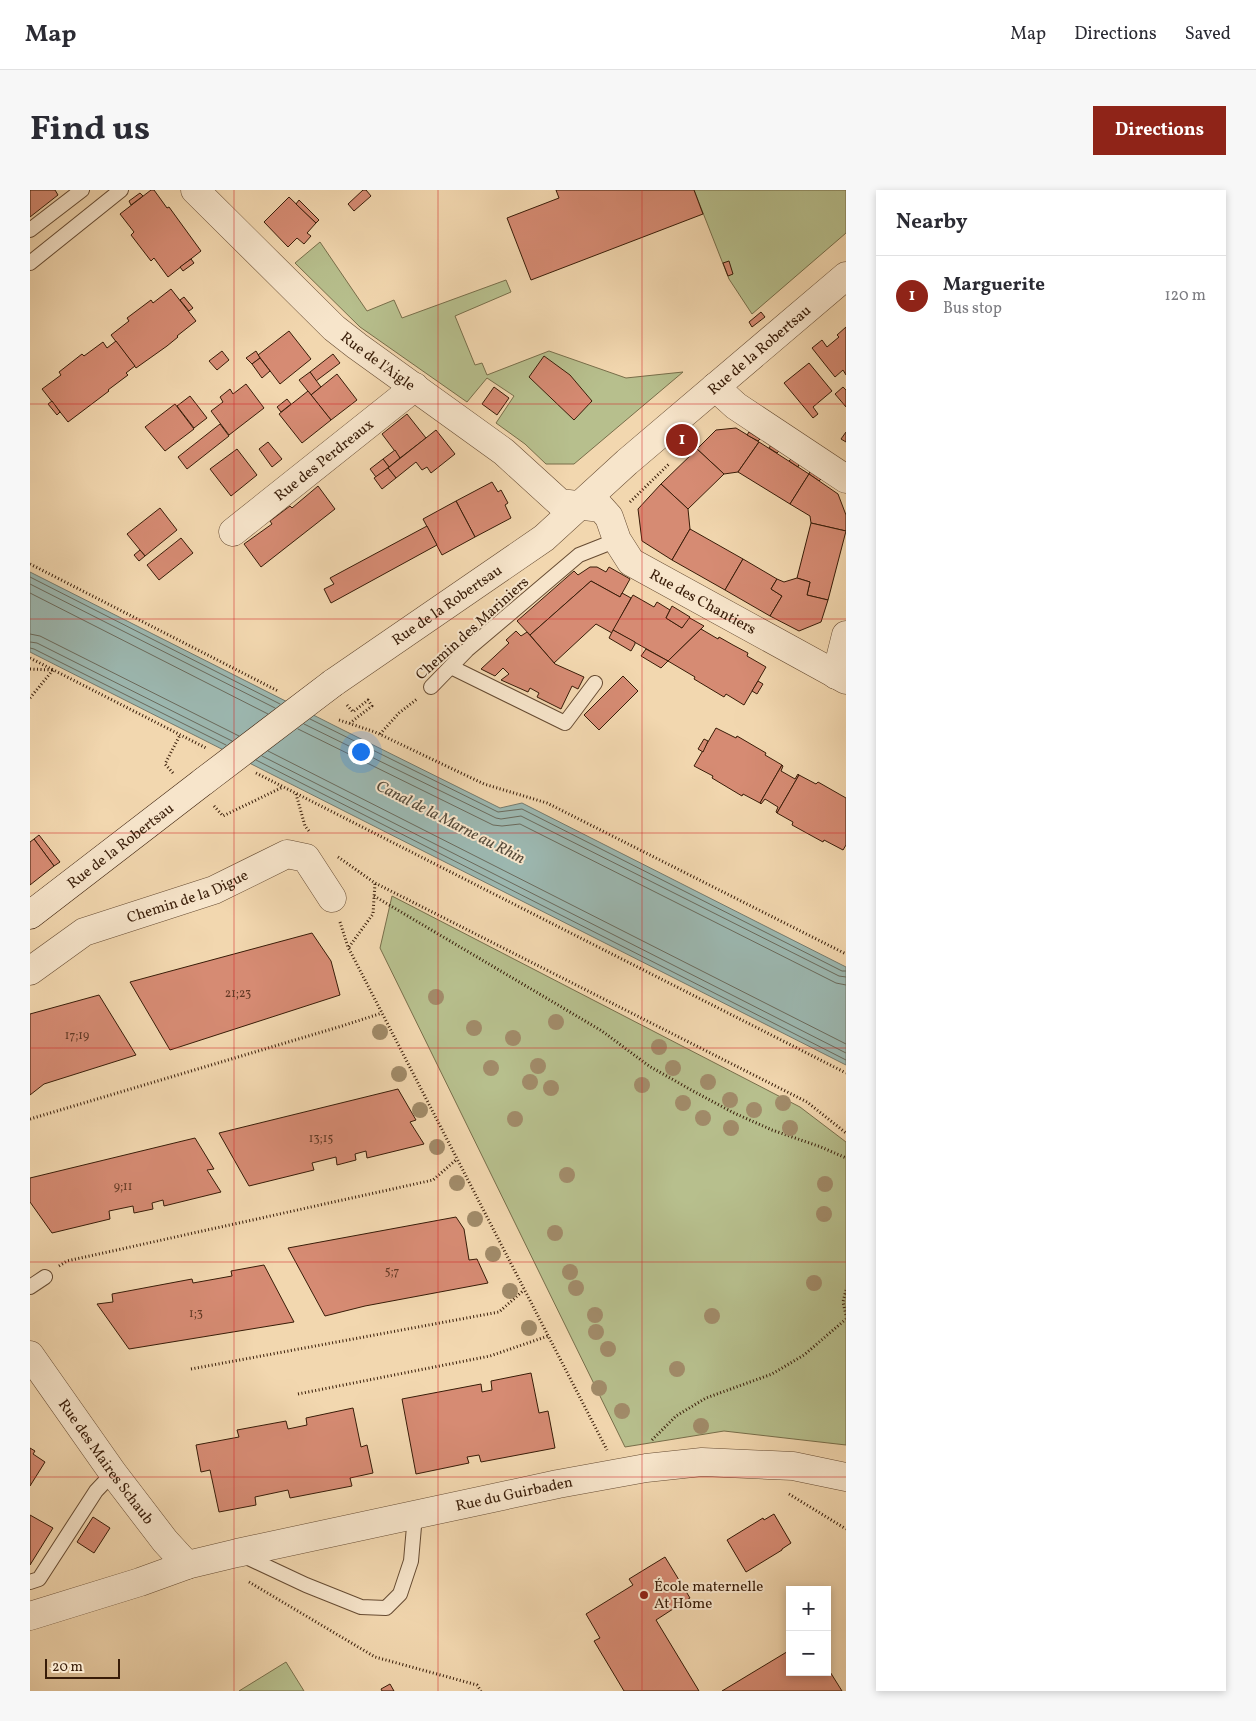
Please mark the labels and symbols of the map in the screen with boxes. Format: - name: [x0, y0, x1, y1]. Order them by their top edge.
- street label: Rue de la Robertsau: [704, 301, 816, 401]
- street label: Rue de l'Aigle: [335, 328, 419, 397]
- street label: Rue des Perdreaux: [271, 415, 379, 507]
- pin: 1: [666, 421, 698, 459]
- street label: Rue de la Robertsau: [388, 561, 507, 651]
- street label: Rue des Chantiers: [645, 565, 759, 641]
- street label: Chemin des Mariniers: [412, 572, 534, 686]
- your location: [348, 739, 374, 765]
- water label: Canal de la Marne au Rhin: [372, 776, 528, 870]
- street label: Rue de la Robertsau: [63, 799, 179, 894]
- street label: Chemin de la Digue: [124, 866, 252, 929]
- house number: 21;23: [225, 986, 251, 1002]
- house number: 17;19: [65, 1028, 89, 1044]
- house number: 13;15: [309, 1131, 333, 1147]
- house number: 9;11: [114, 1179, 132, 1195]
- house number: 5;7: [385, 1264, 400, 1280]
- house number: 1;3: [189, 1306, 203, 1322]
- street label: Rue des Maires Schaub: [52, 1395, 158, 1530]
- street label: Rue du Guirbaden: [454, 1472, 575, 1518]
- place label: École maternelle At Home: [654, 1577, 763, 1615]
- marker: École maternelle At Home: [638, 1589, 650, 1601]
- scale bar: [45, 1656, 120, 1679]

